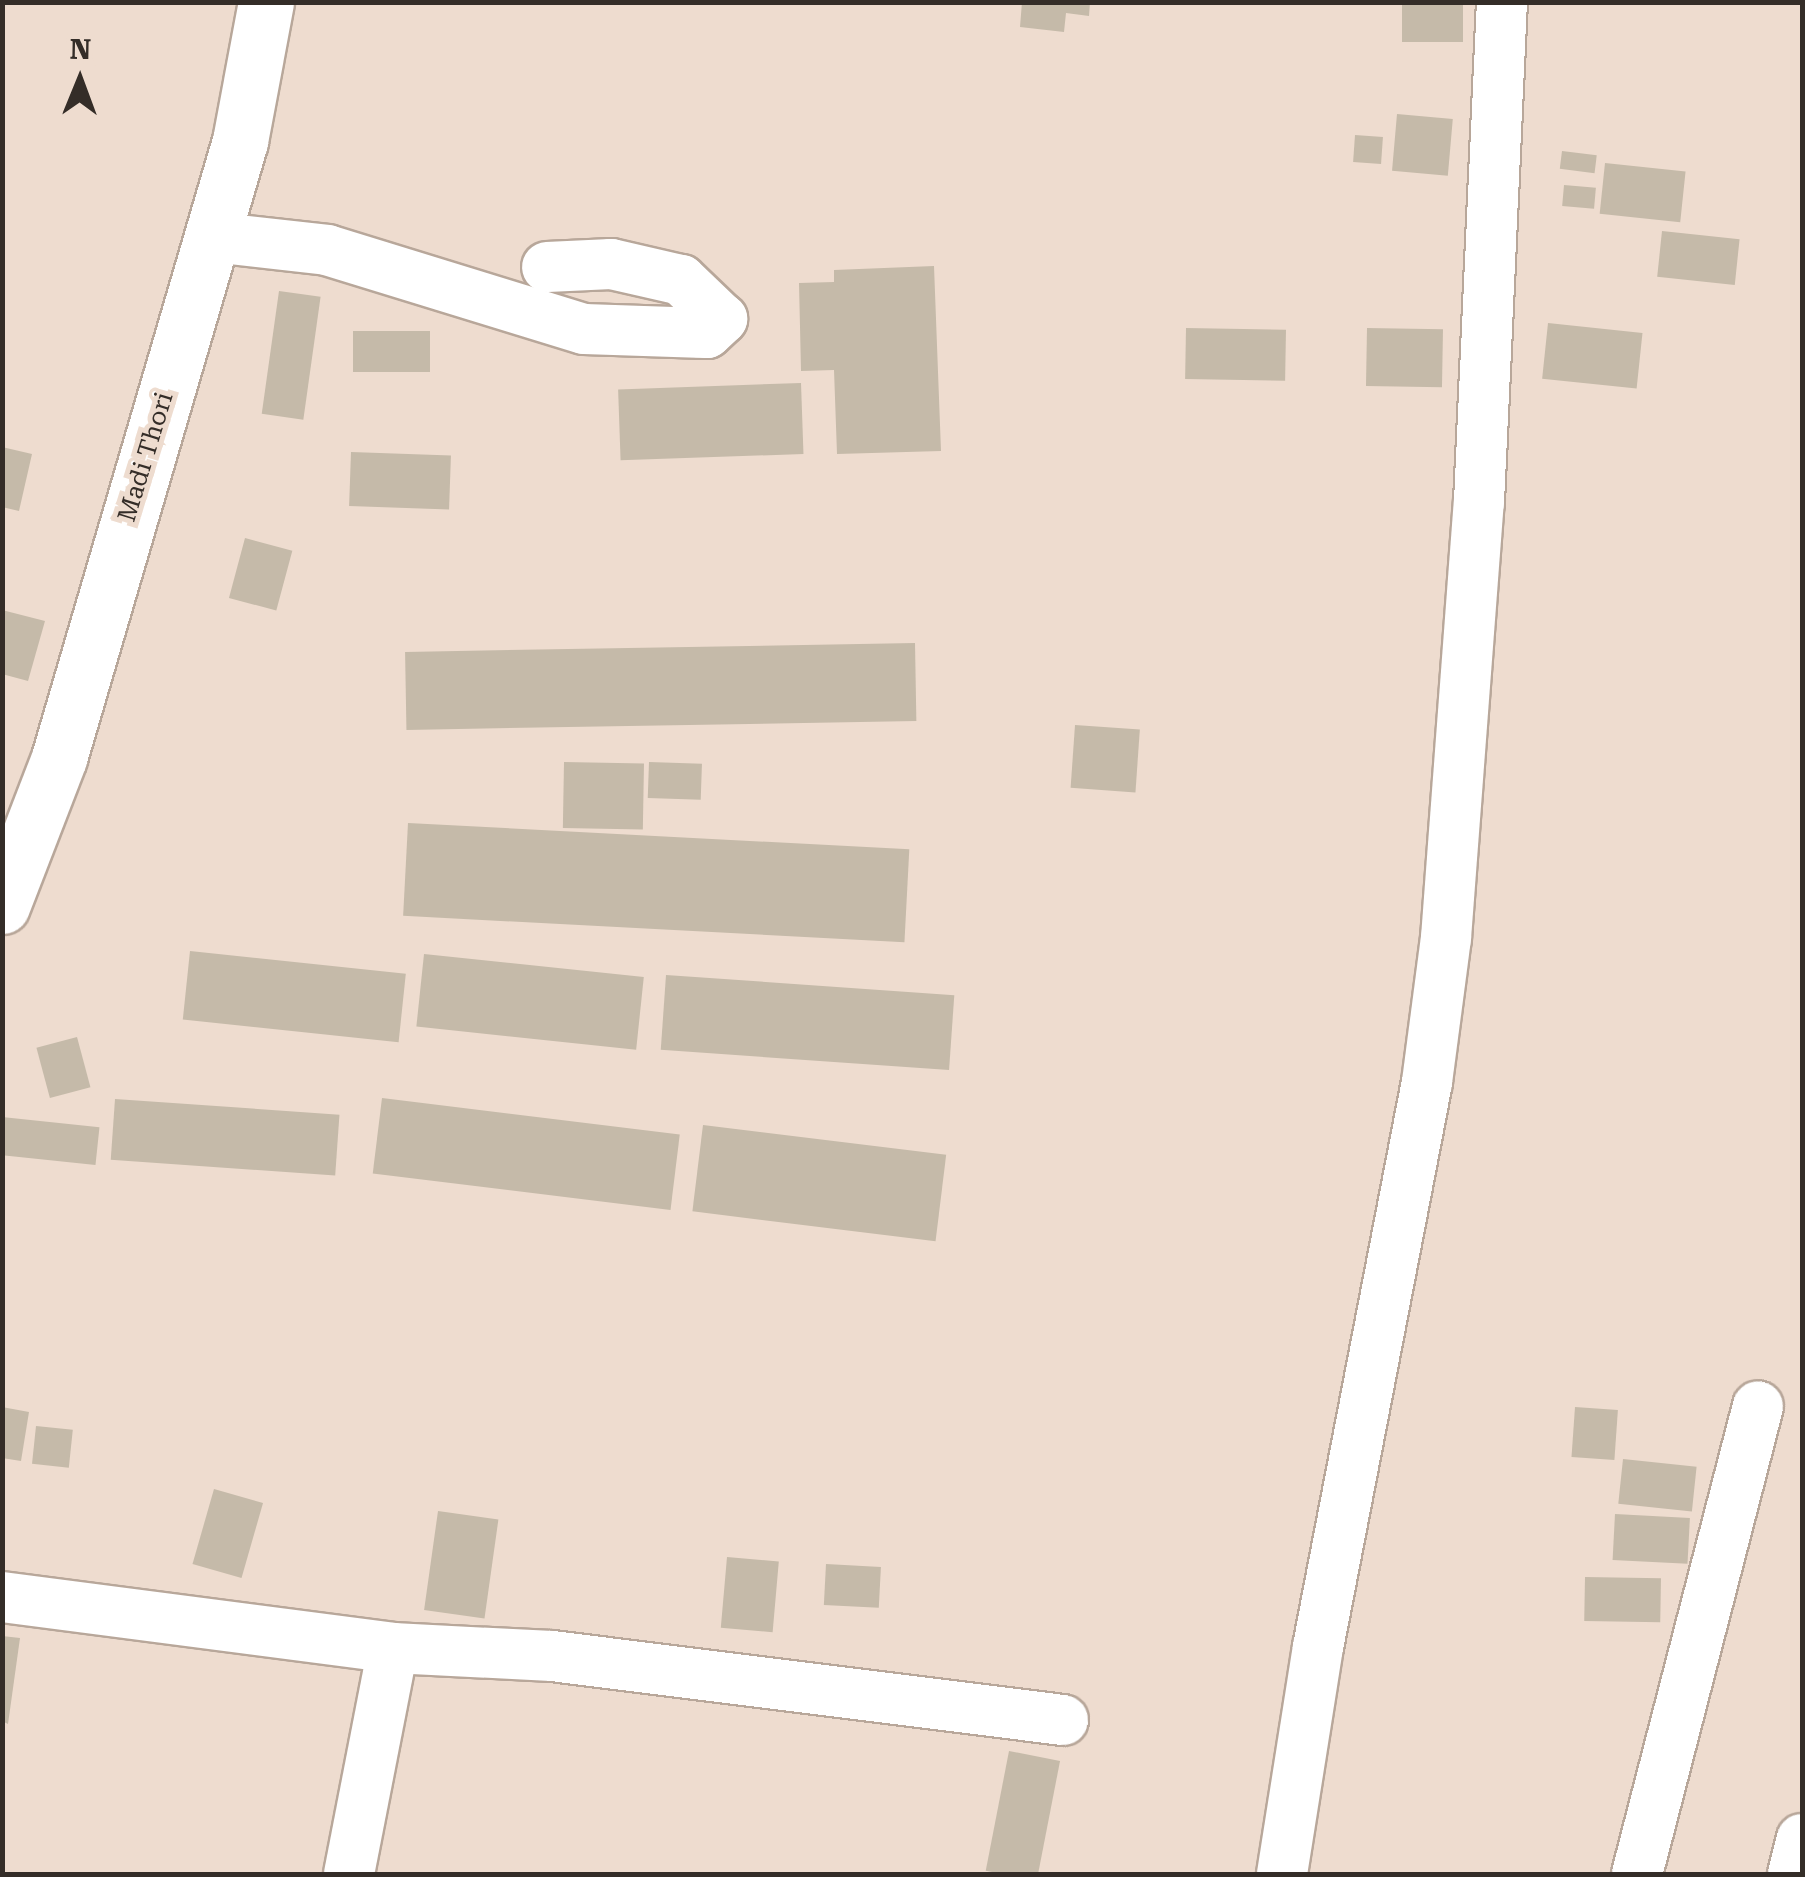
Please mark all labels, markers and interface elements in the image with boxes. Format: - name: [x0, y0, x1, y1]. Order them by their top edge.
- north arrow: [30, 30, 130, 130]
- text: N: [69, 33, 92, 66]
- street label: Madi Thori: [112, 389, 180, 525]

